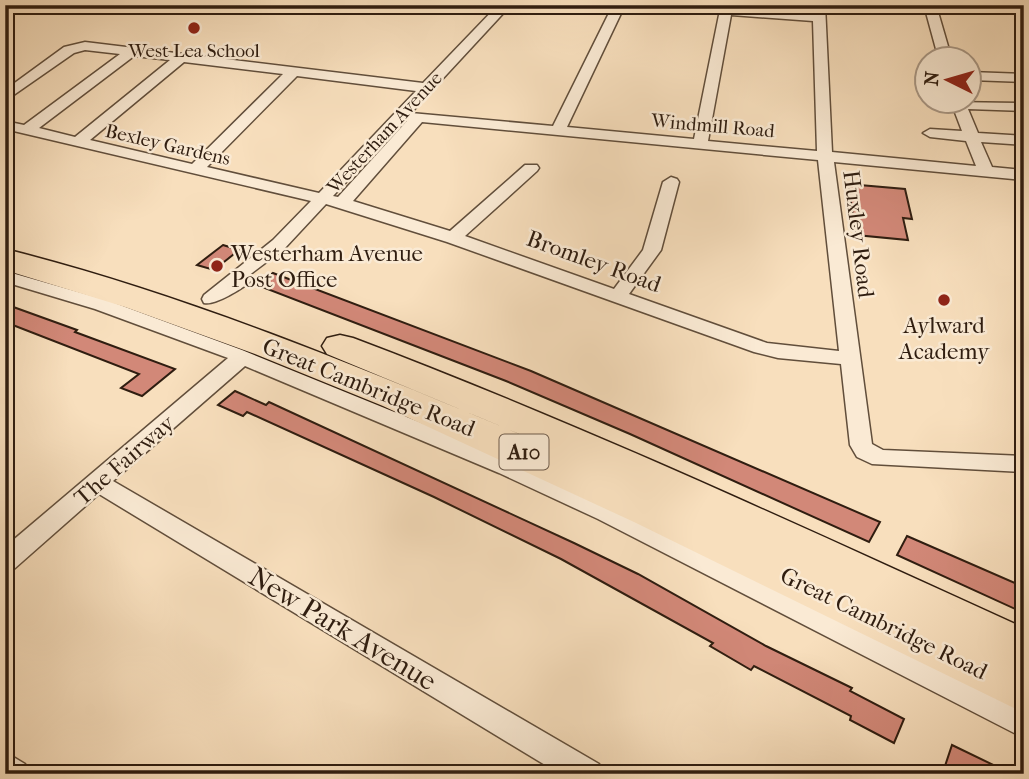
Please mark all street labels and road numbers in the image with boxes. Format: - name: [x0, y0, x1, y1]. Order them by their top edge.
- street label: Westerham Avenue: [322, 67, 447, 199]
- street label: Windmill Road: [649, 110, 776, 142]
- street label: Bexley Gardens: [103, 120, 233, 170]
- street label: Huxley Road: [837, 169, 880, 300]
- street label: Bromley Road: [523, 225, 665, 298]
- street label: Great Cambridge Road: [259, 332, 479, 443]
- street label: The Fairway: [69, 409, 181, 511]
- road number: A10: [500, 434, 548, 470]
- street label: New Park Avenue: [243, 559, 443, 698]
- street label: Great Cambridge Road: [776, 562, 992, 686]

